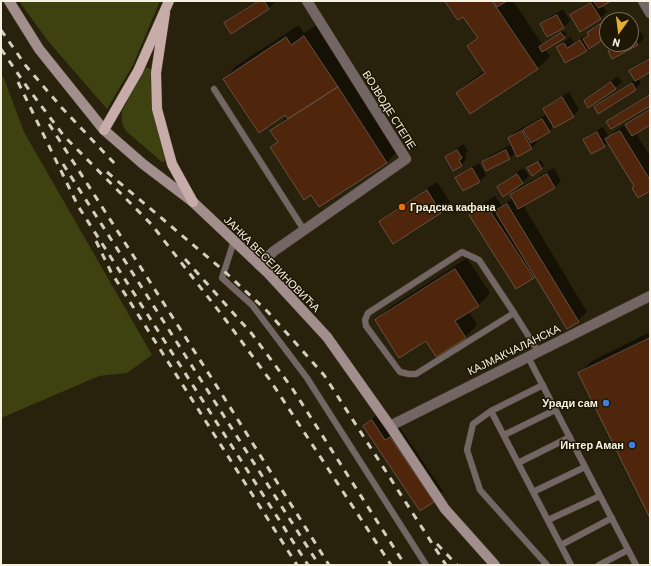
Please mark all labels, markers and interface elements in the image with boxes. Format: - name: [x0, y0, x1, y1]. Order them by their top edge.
- north arrow: [599, 12, 639, 52]
- text: N: [611, 36, 621, 50]
- street label: ВОЈВОДЕ СТЕПЕ: [360, 68, 418, 152]
- place label: Градска кафана: [410, 200, 496, 214]
- marker: Градска кафана: [397, 202, 407, 212]
- street label: ЈАНКА ВЕСЕЛИНОВИЋА: [221, 213, 323, 315]
- street label: КАЈМАКЧАЛАНСКА: [466, 322, 562, 378]
- place label: Уради сам: [542, 396, 598, 410]
- marker: Уради сам: [601, 398, 611, 408]
- place label: Интер Аман: [560, 438, 624, 452]
- marker: Интер Аман: [627, 440, 637, 450]

